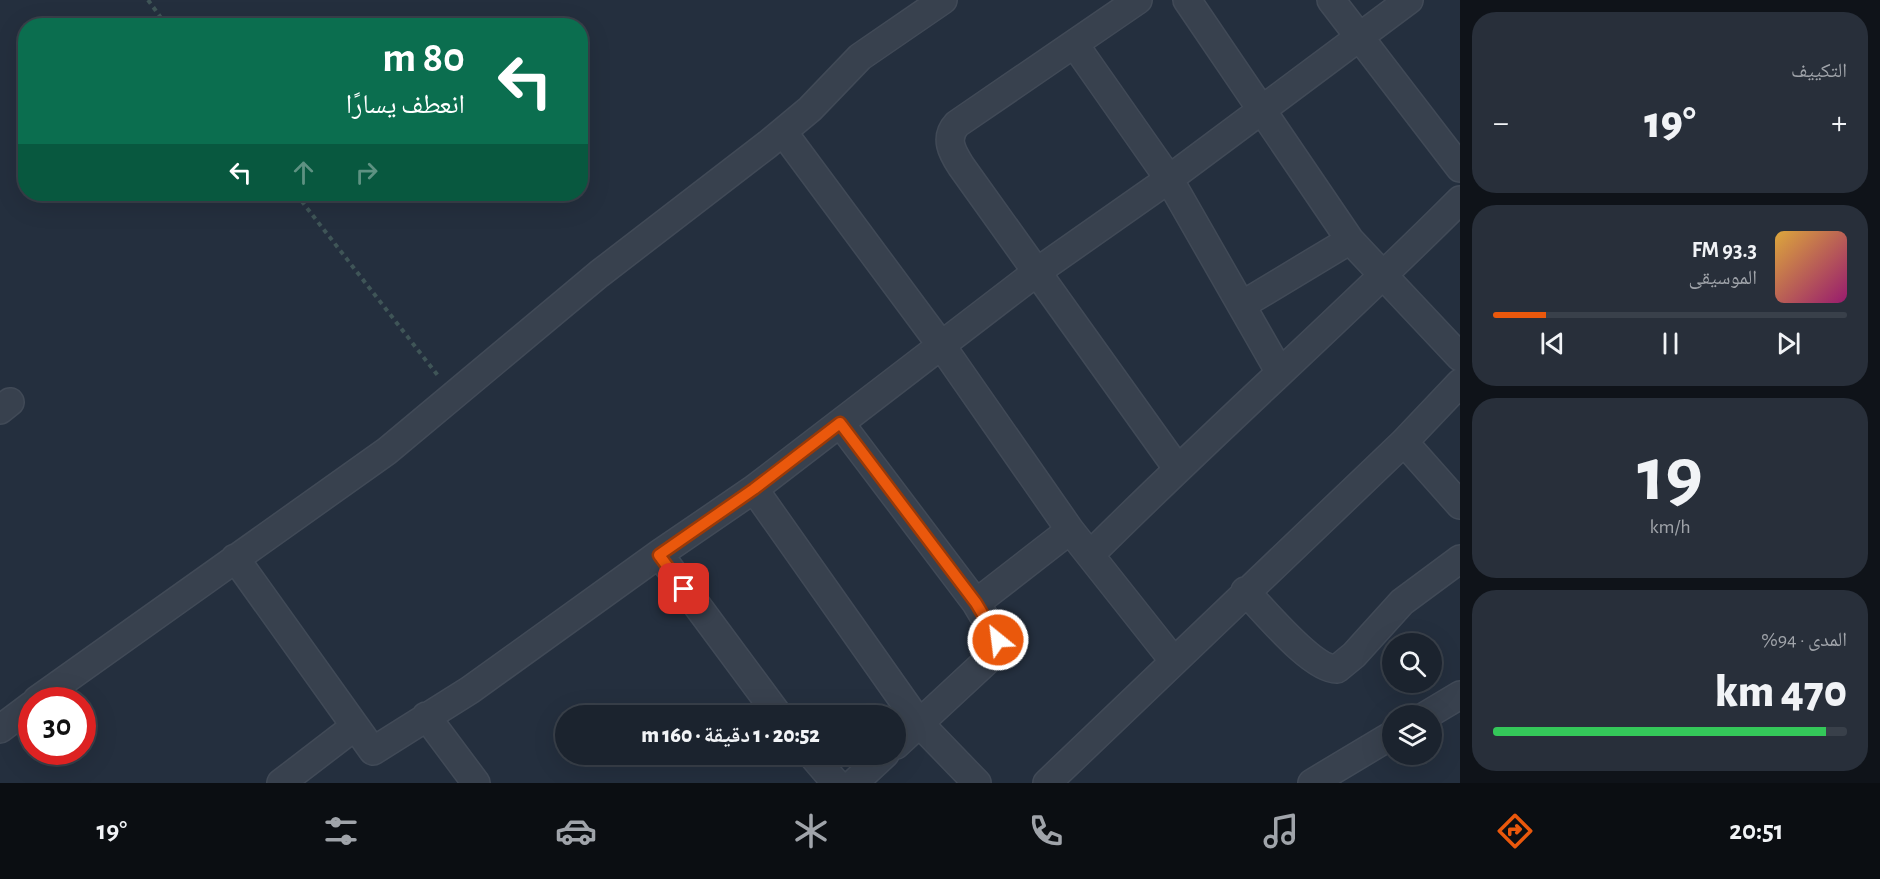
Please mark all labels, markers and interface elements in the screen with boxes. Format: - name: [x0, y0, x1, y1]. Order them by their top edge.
- text: 80 m: [382, 37, 465, 79]
- icon: left: [486, 42, 564, 120]
- text: التكييف: [1791, 61, 1847, 81]
- text: انعطف يسارًا: [346, 91, 465, 118]
- text: 19°: [1644, 101, 1696, 146]
- text: −: [1493, 107, 1509, 140]
- text: +: [1831, 107, 1847, 140]
- icon: left: [224, 156, 257, 189]
- icon: ahead: [287, 156, 320, 189]
- icon: right: [350, 156, 383, 189]
- text: 93.3 FM: [1692, 239, 1757, 261]
- text: الموسيقى: [1689, 268, 1757, 288]
- icon: previous: [1536, 327, 1569, 360]
- icon: pause: [1654, 327, 1687, 360]
- icon: next: [1772, 327, 1805, 360]
- text: 19: [1637, 437, 1703, 515]
- text: km/h: [1649, 517, 1691, 537]
- pin: [658, 563, 709, 614]
- icon: arrive: [667, 572, 700, 605]
- position arrow: [966, 608, 1030, 672]
- text: المدى · 94%: [1761, 630, 1847, 650]
- map controls: [1382, 633, 1442, 765]
- button: search: [1382, 633, 1442, 693]
- text: 470 km: [1715, 670, 1847, 715]
- speed limit sign: 30: [18, 687, 96, 765]
- button: layers: [1382, 705, 1442, 765]
- text: 20:52 · 1 دقيقة · 160 m: [641, 724, 820, 746]
- icon: filters: [320, 810, 362, 852]
- icon: car: [555, 810, 597, 852]
- icon: climate: [790, 810, 832, 852]
- icon: phone: [1025, 810, 1067, 852]
- icon: music: [1260, 810, 1302, 852]
- icon: directions: [1494, 810, 1536, 852]
- text: 19°: [97, 817, 127, 844]
- text: 20:51: [1729, 817, 1784, 844]

